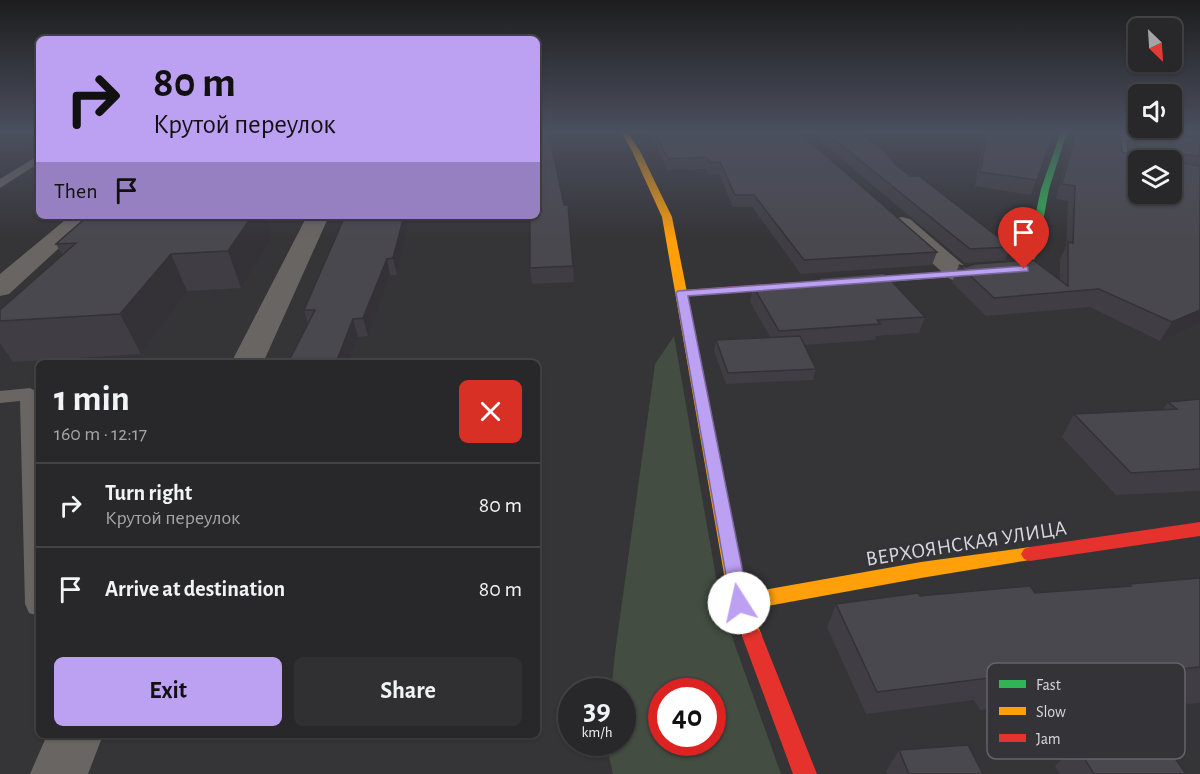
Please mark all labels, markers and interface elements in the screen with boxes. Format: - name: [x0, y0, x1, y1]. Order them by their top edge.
- north arrow: [1128, 18, 1182, 72]
- map controls: [1128, 18, 1182, 204]
- icon: right: [54, 60, 132, 138]
- text: 80 m: [153, 62, 236, 104]
- button: sound: [1128, 84, 1182, 138]
- text: Крутой переулок: [153, 111, 336, 138]
- button: layers: [1128, 150, 1182, 204]
- icon: arrive: [110, 174, 143, 207]
- text: Then: [54, 180, 98, 202]
- pin: [998, 207, 1049, 269]
- icon: arrive: [1007, 216, 1040, 249]
- button: close: [459, 380, 522, 443]
- text: 1 min: [54, 381, 130, 417]
- text: 160 m · 12:17: [54, 424, 147, 444]
- text: Turn right: [105, 482, 192, 504]
- icon: right: [54, 489, 87, 522]
- text: 80 m: [479, 494, 522, 516]
- text: Крутой переулок: [105, 508, 240, 528]
- street label: ВЕРХОЯНСКАЯ УЛИЦА: [864, 517, 1068, 570]
- position arrow: [707, 571, 771, 635]
- icon: arrive: [54, 573, 87, 606]
- text: Arrive at destination: [105, 578, 285, 600]
- text: 80 m: [479, 578, 522, 600]
- button: Exit: [54, 657, 282, 726]
- button: Share: [294, 657, 522, 726]
- legend: [987, 663, 1185, 759]
- text: Fast: [1036, 677, 1061, 693]
- speed limit sign: 40: [648, 678, 726, 756]
- text: 39: [583, 695, 611, 725]
- text: Slow: [1036, 704, 1066, 720]
- text: km/h: [582, 725, 612, 740]
- text: Jam: [1036, 731, 1061, 747]

